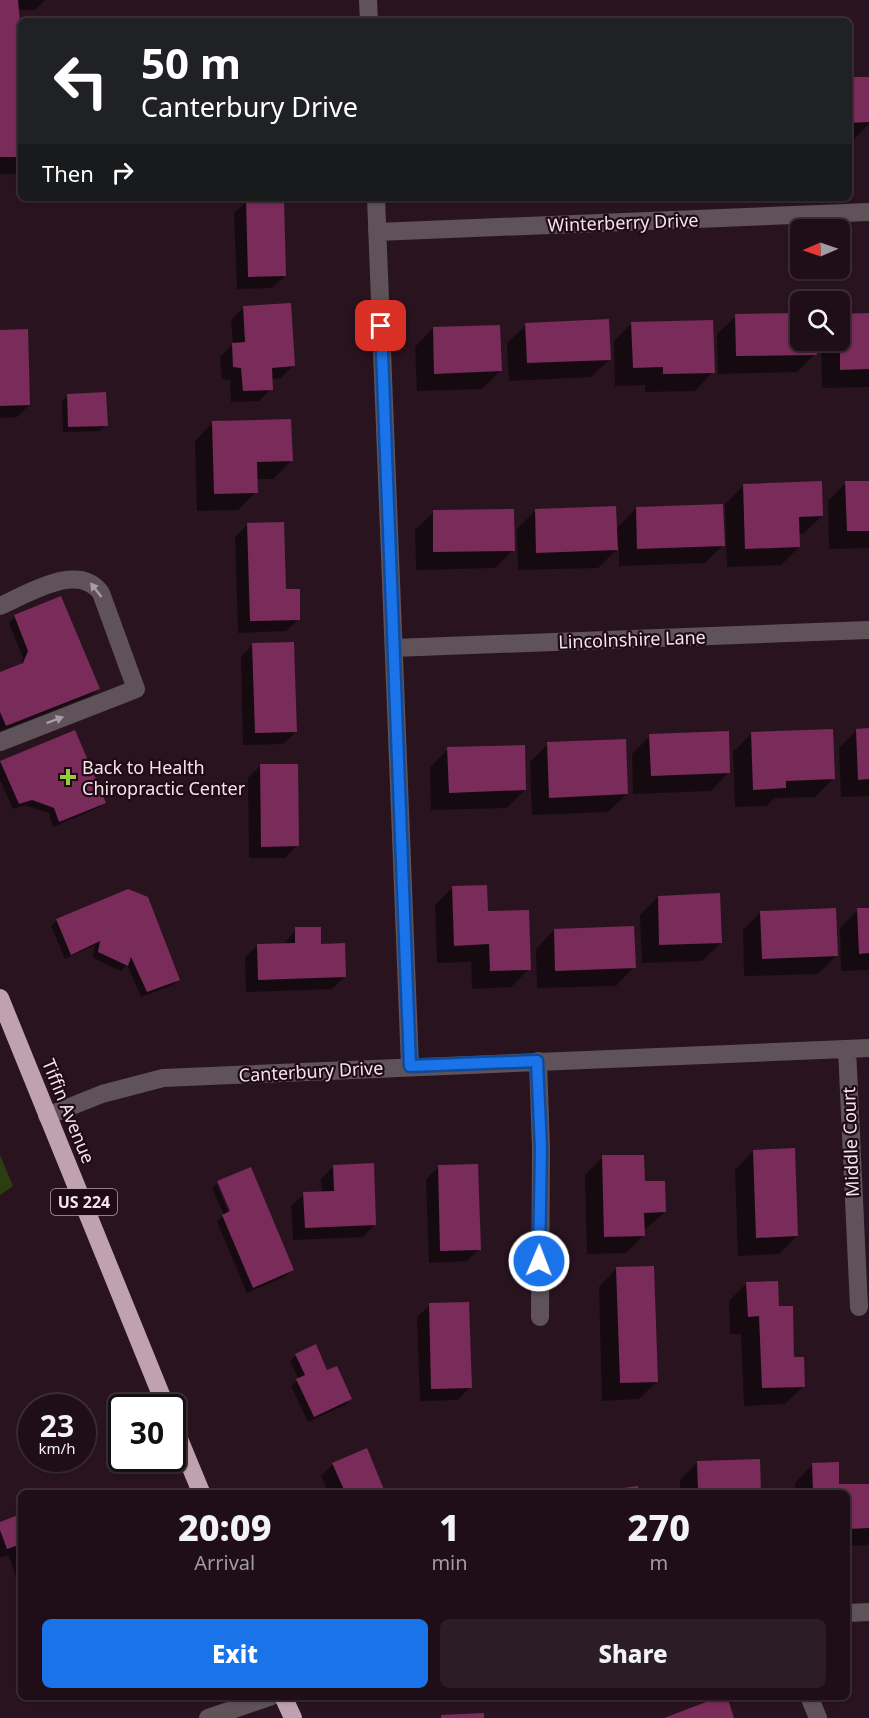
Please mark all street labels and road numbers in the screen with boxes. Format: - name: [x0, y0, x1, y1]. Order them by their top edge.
- street label: Winterberry Drive: [547, 207, 699, 237]
- street label: Lincolnshire Lane: [558, 624, 706, 654]
- street label: Tiffin Avenue: [37, 1055, 101, 1167]
- street label: Canterbury Drive: [238, 1055, 384, 1087]
- street label: Middle Court: [836, 1086, 864, 1197]
- road number: US 224: [51, 1189, 117, 1215]

